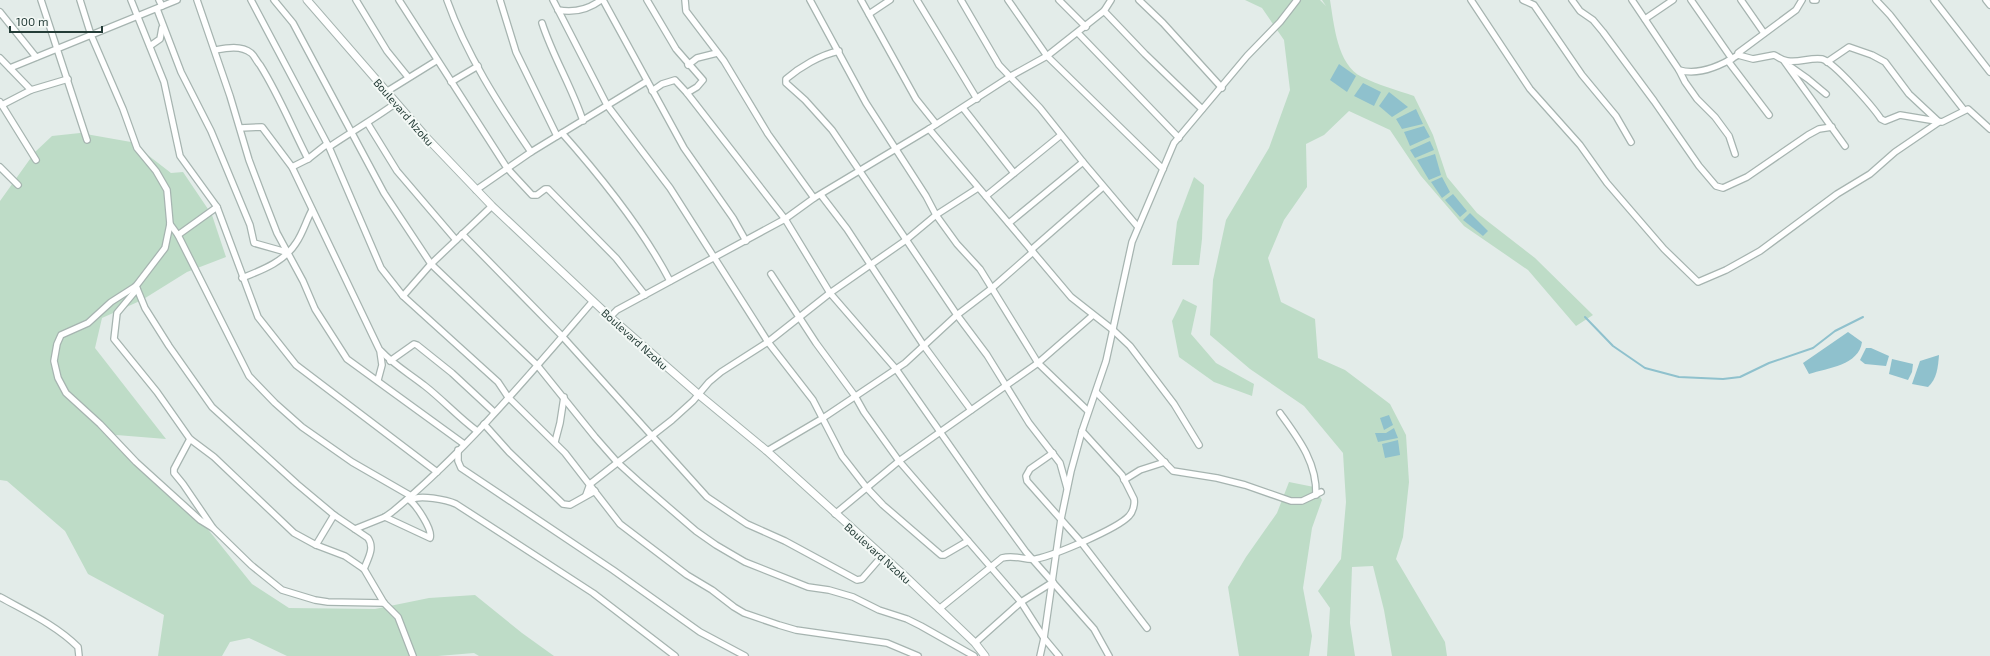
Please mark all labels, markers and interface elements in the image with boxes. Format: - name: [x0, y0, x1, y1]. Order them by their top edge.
- scale bar: [10, 8, 102, 34]
- text: 100 m: [16, 14, 48, 28]
- street label: Boulevard Nzoku: [371, 76, 437, 148]
- street label: Boulevard Nzoku: [599, 306, 671, 372]
- street label: Boulevard Nzoku: [842, 520, 914, 586]

